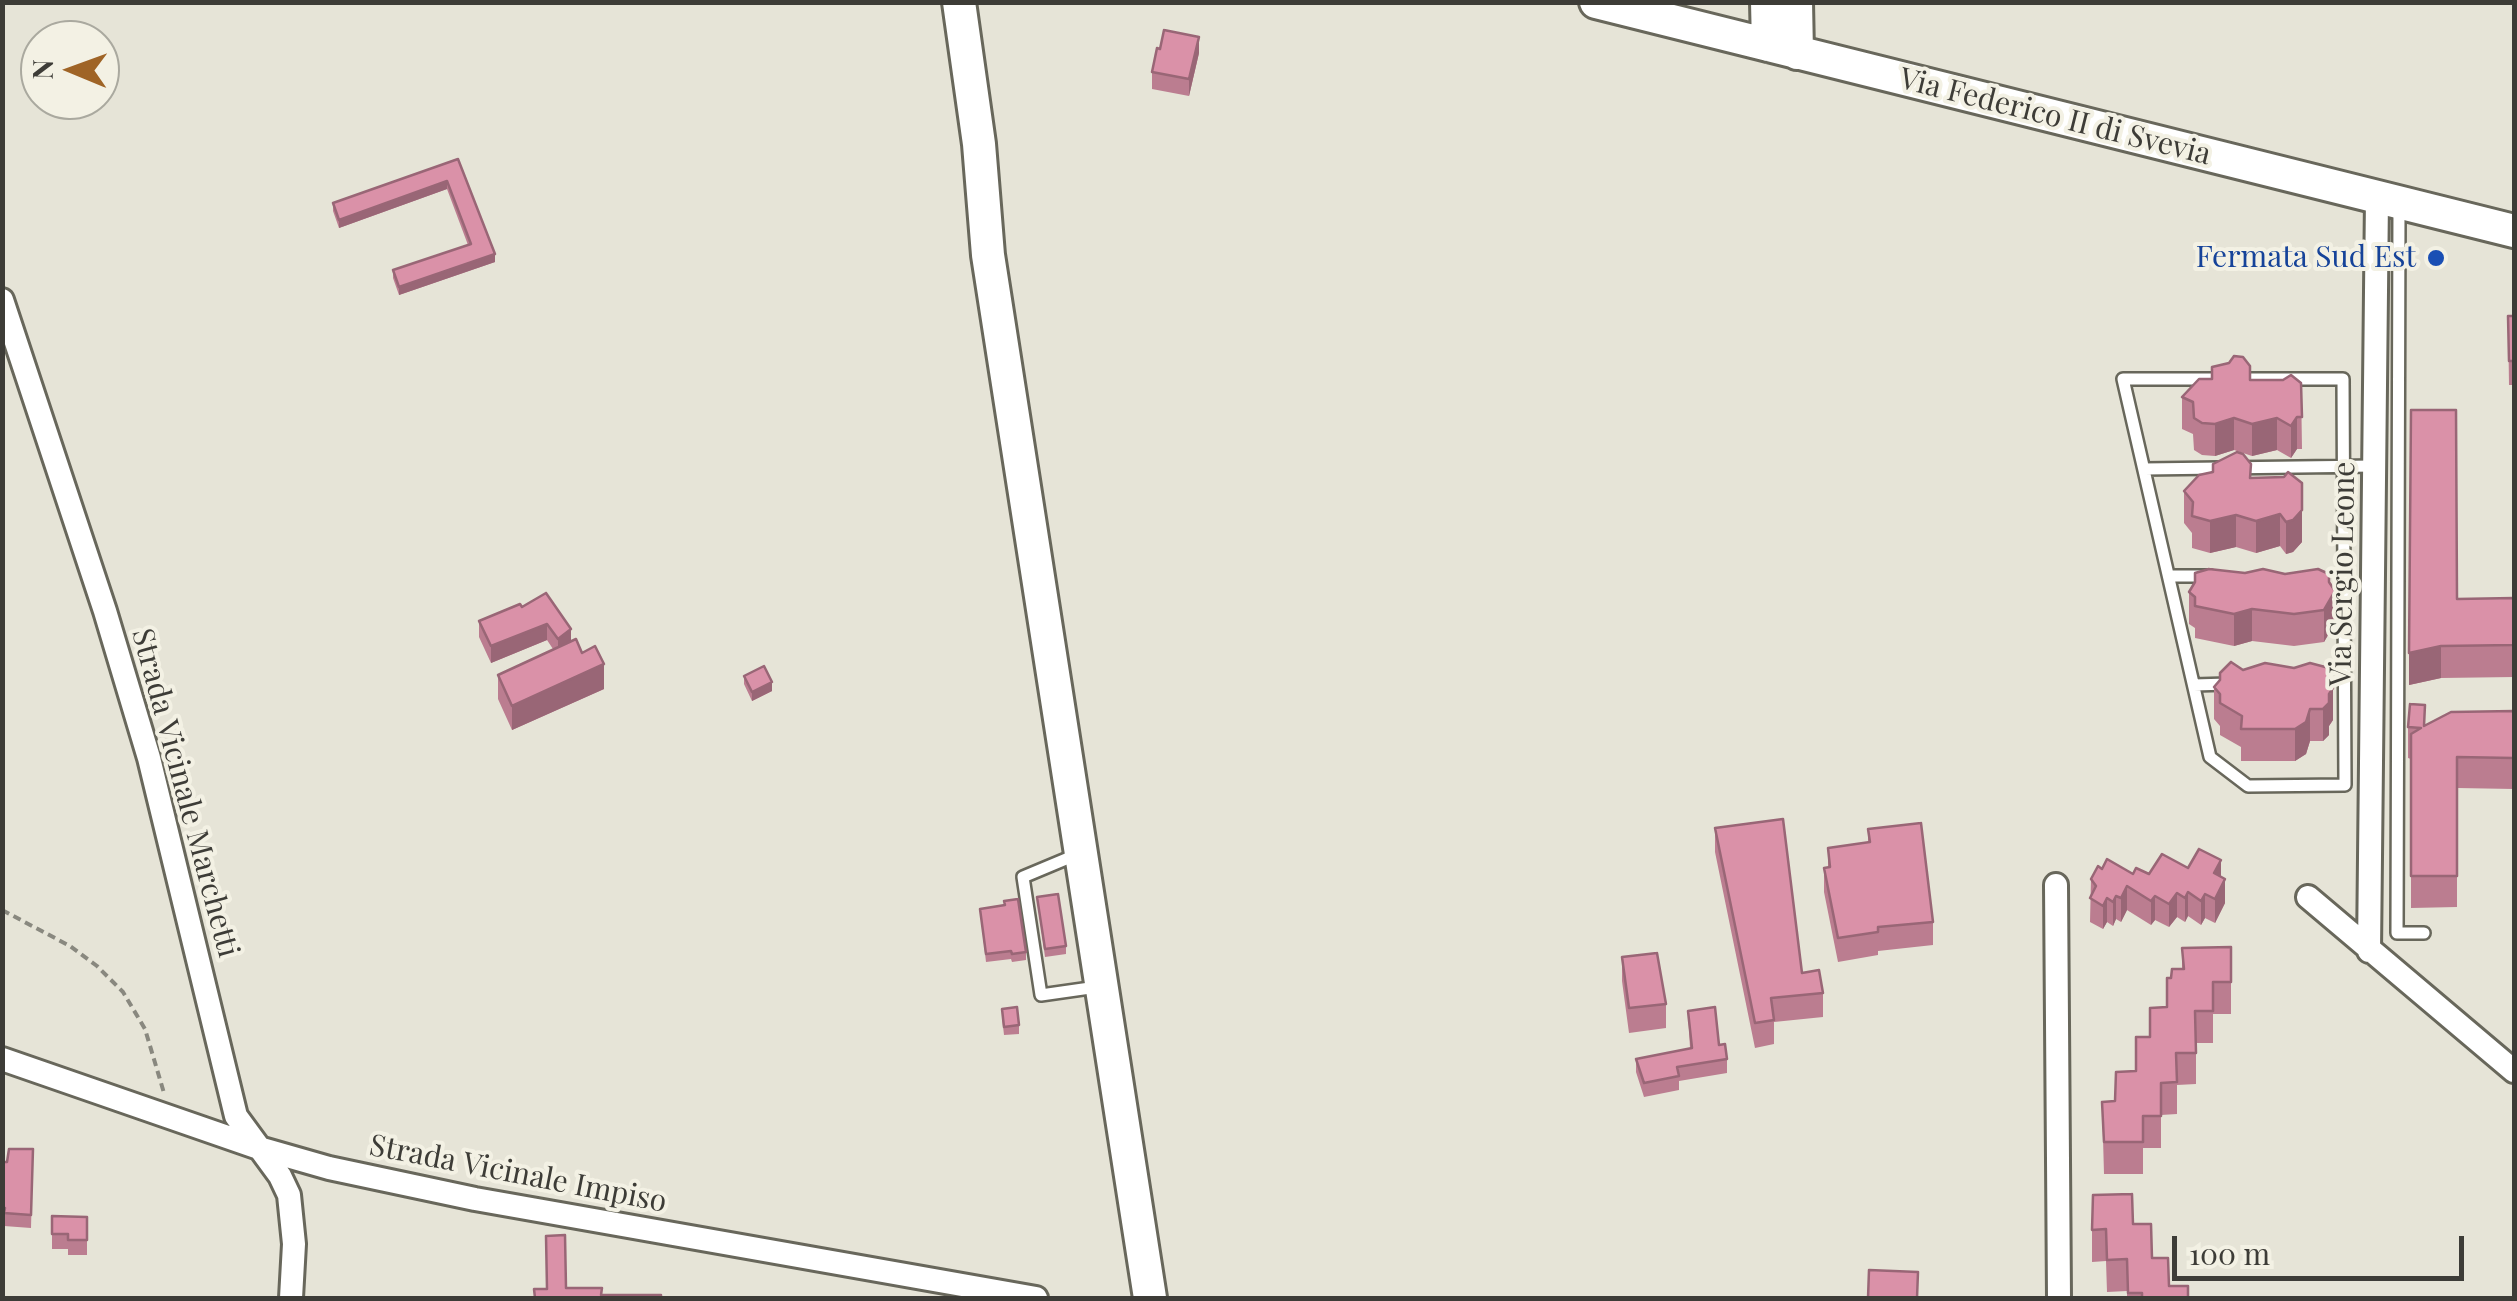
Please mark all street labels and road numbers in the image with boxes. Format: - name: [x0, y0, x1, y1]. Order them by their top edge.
- street label: Via Federico II di Svevia: [1896, 61, 2214, 173]
- street label: Via Sergio Leone: [2323, 461, 2363, 687]
- street label: Strada Vicinale Marchetti: [124, 625, 246, 961]
- street label: Strada Vicinale Impiso: [366, 1128, 670, 1220]

